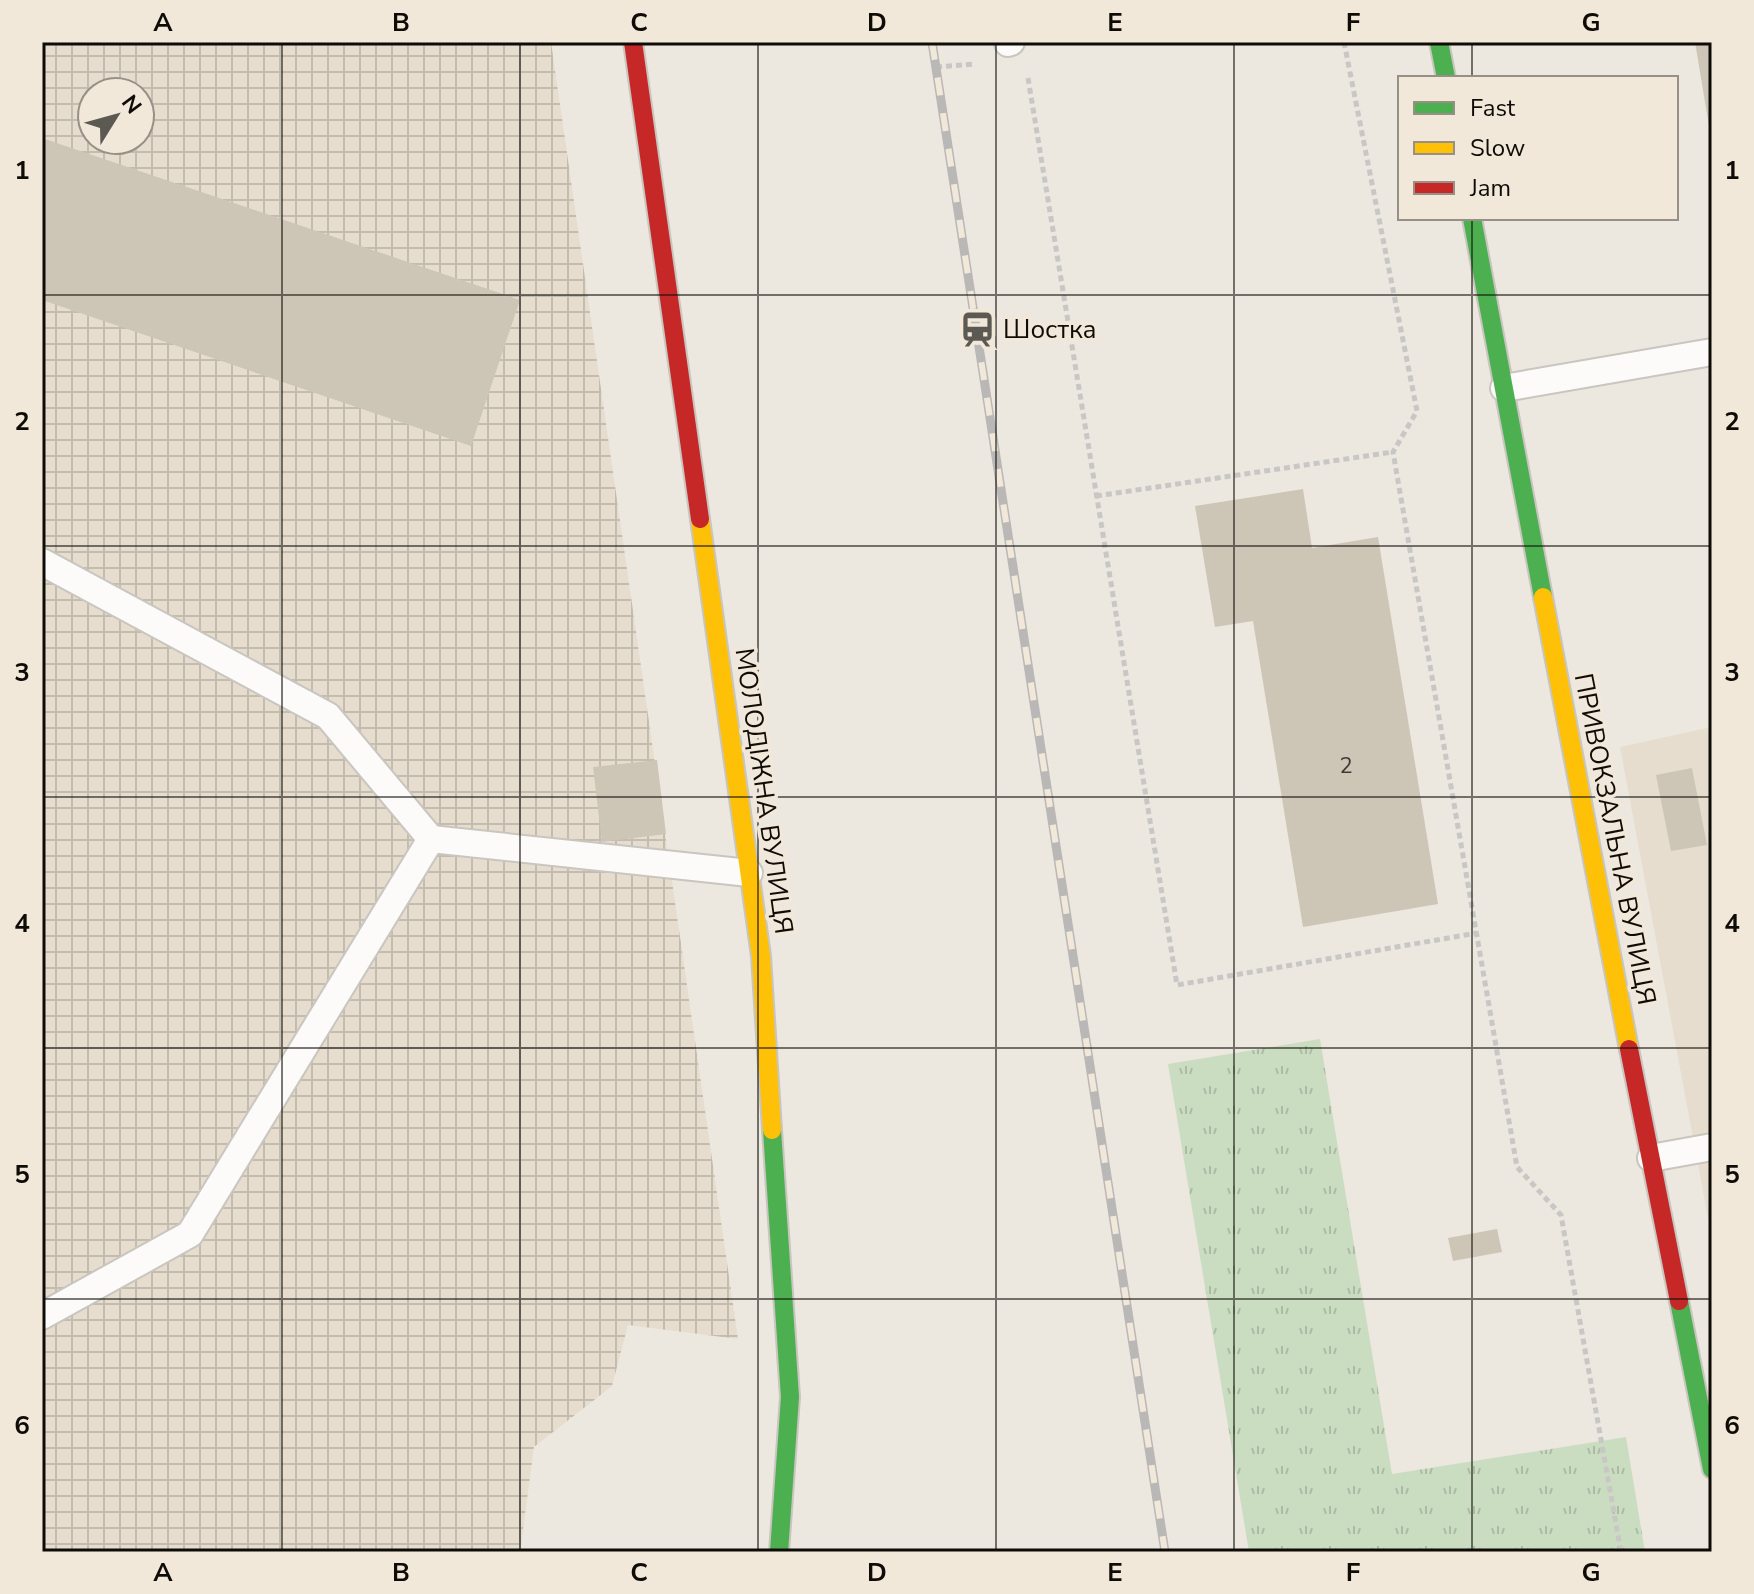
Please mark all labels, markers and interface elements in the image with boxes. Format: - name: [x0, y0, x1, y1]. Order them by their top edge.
- text: A: [153, 5, 173, 40]
- text: B: [392, 5, 410, 40]
- text: C: [630, 5, 648, 40]
- text: D: [867, 5, 887, 40]
- text: E: [1107, 5, 1123, 40]
- text: F: [1346, 5, 1360, 40]
- text: G: [1581, 5, 1601, 40]
- north arrow: [76, 76, 156, 156]
- legend: [1398, 76, 1678, 220]
- text: N: [114, 89, 148, 120]
- text: Fast: [1470, 92, 1516, 124]
- text: Slow: [1470, 132, 1525, 164]
- text: 1: [14, 153, 30, 188]
- text: 1: [1724, 153, 1740, 188]
- text: Jam: [1469, 172, 1511, 204]
- station icon: Шостка: [958, 310, 996, 348]
- place label: Шостка: [1003, 312, 1097, 347]
- text: 2: [14, 404, 30, 439]
- text: 2: [1724, 404, 1740, 439]
- street label: МОЛОДІЖНА ВУЛИЦЯ: [727, 646, 801, 936]
- text: 3: [14, 655, 30, 690]
- text: 3: [1724, 655, 1740, 690]
- street label: ПРИВОКЗАЛЬНА ВУЛИЦЯ: [1566, 670, 1664, 1008]
- house number: 2: [1339, 751, 1353, 781]
- text: 4: [14, 906, 30, 941]
- text: 4: [1724, 906, 1740, 941]
- text: 5: [14, 1157, 30, 1192]
- text: 5: [1724, 1157, 1740, 1192]
- text: 6: [14, 1408, 30, 1443]
- text: 6: [1724, 1408, 1740, 1443]
- text: A: [153, 1555, 173, 1590]
- text: B: [392, 1555, 410, 1590]
- text: C: [630, 1555, 648, 1590]
- text: D: [867, 1555, 887, 1590]
- text: E: [1107, 1555, 1123, 1590]
- text: F: [1346, 1555, 1360, 1590]
- text: G: [1581, 1555, 1601, 1590]

